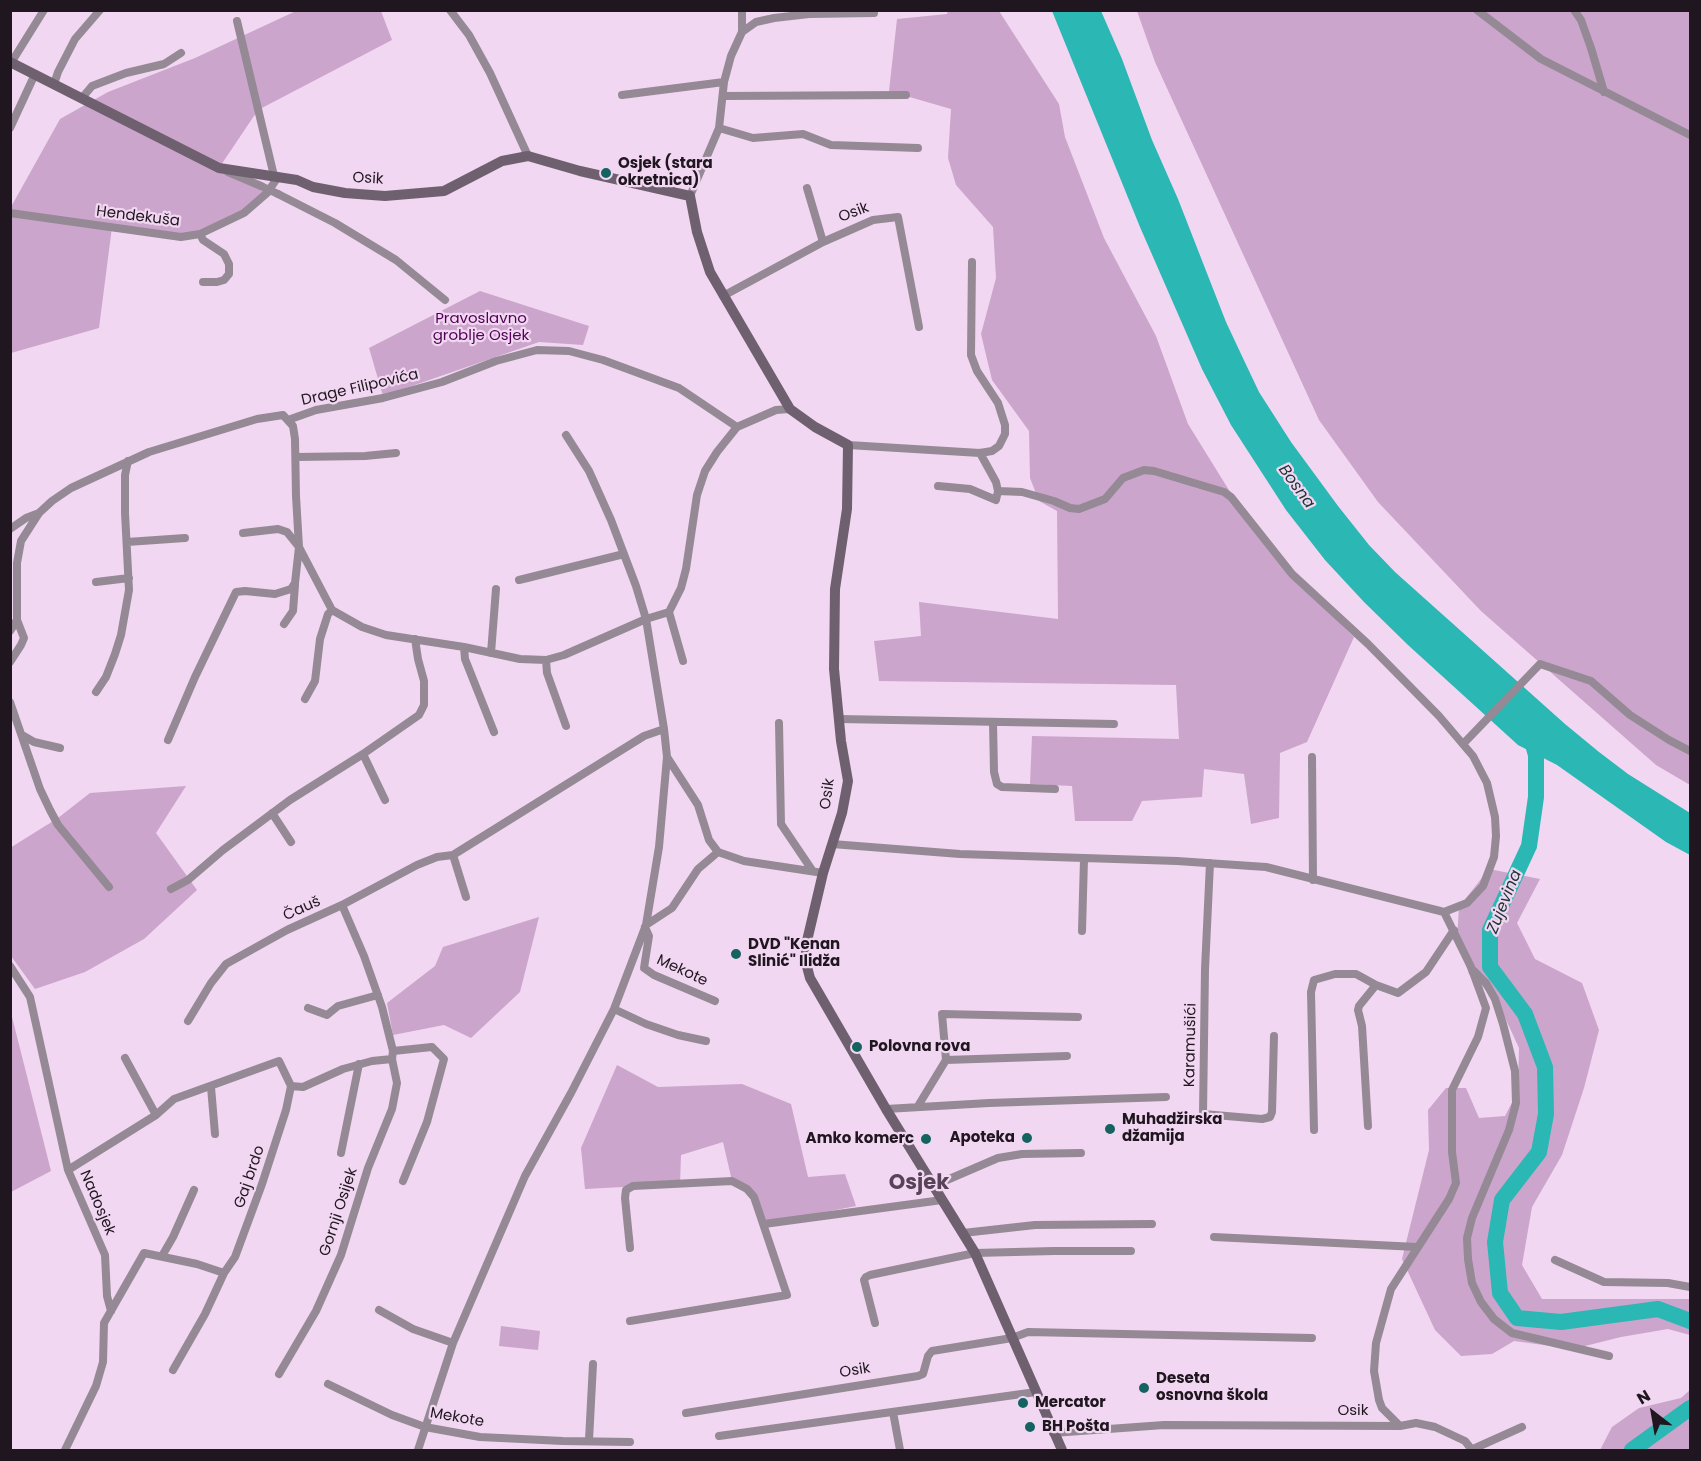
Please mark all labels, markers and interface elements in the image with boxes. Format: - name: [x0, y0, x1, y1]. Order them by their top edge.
- place label: Osjek (stara okretnica): [618, 155, 713, 190]
- marker: Osjek (stara okretnica): [599, 166, 613, 180]
- street label: Osik: [352, 169, 384, 189]
- street label: Osik: [836, 199, 872, 227]
- street label: Hendekuša: [95, 203, 181, 231]
- park label: Pravoslavno groblje Osjek: [433, 310, 529, 345]
- street label: Drage Filipovića: [300, 366, 420, 410]
- water label: Bosna: [1274, 461, 1318, 513]
- street label: Osik: [817, 777, 839, 811]
- water label: Zujevina: [1484, 867, 1526, 937]
- street label: Čauš: [280, 893, 324, 925]
- place label: DVD "Kenan Slinić" Ilidža: [748, 936, 840, 971]
- marker: DVD "Kenan Slinić" Ilidža: [729, 947, 743, 961]
- street label: Mekote: [654, 951, 710, 991]
- street label: Karamušići: [1181, 1003, 1201, 1087]
- place label: Polovna rova: [869, 1038, 970, 1056]
- marker: Polovna rova: [850, 1040, 864, 1054]
- place label: Muhadžirska džamija: [1122, 1111, 1222, 1146]
- marker: Muhadžirska džamija: [1103, 1122, 1117, 1136]
- place label: Apoteka: [949, 1129, 1015, 1147]
- place label: Amko komerc: [806, 1130, 914, 1148]
- marker: Apoteka: [1020, 1131, 1034, 1145]
- marker: Amko komerc: [919, 1132, 933, 1146]
- street label: Gaj brdo: [231, 1143, 269, 1211]
- street label: Gornji Osijek: [316, 1166, 362, 1258]
- street label: Nadosjek: [75, 1168, 119, 1238]
- district label: Osjek: [889, 1171, 949, 1197]
- street label: Osik: [838, 1360, 872, 1382]
- place label: Deseta osnovna škola: [1156, 1370, 1268, 1405]
- marker: Deseta osnovna škola: [1137, 1381, 1151, 1395]
- north arrow: [1623, 1383, 1683, 1443]
- text: N: [1632, 1384, 1655, 1410]
- place label: Mercator: [1035, 1394, 1106, 1412]
- marker: Mercator: [1016, 1396, 1030, 1410]
- street label: Osik: [1337, 1402, 1369, 1420]
- street label: Mekote: [429, 1404, 485, 1432]
- place label: BH Pošta: [1042, 1418, 1110, 1436]
- marker: BH Pošta: [1023, 1420, 1037, 1434]

